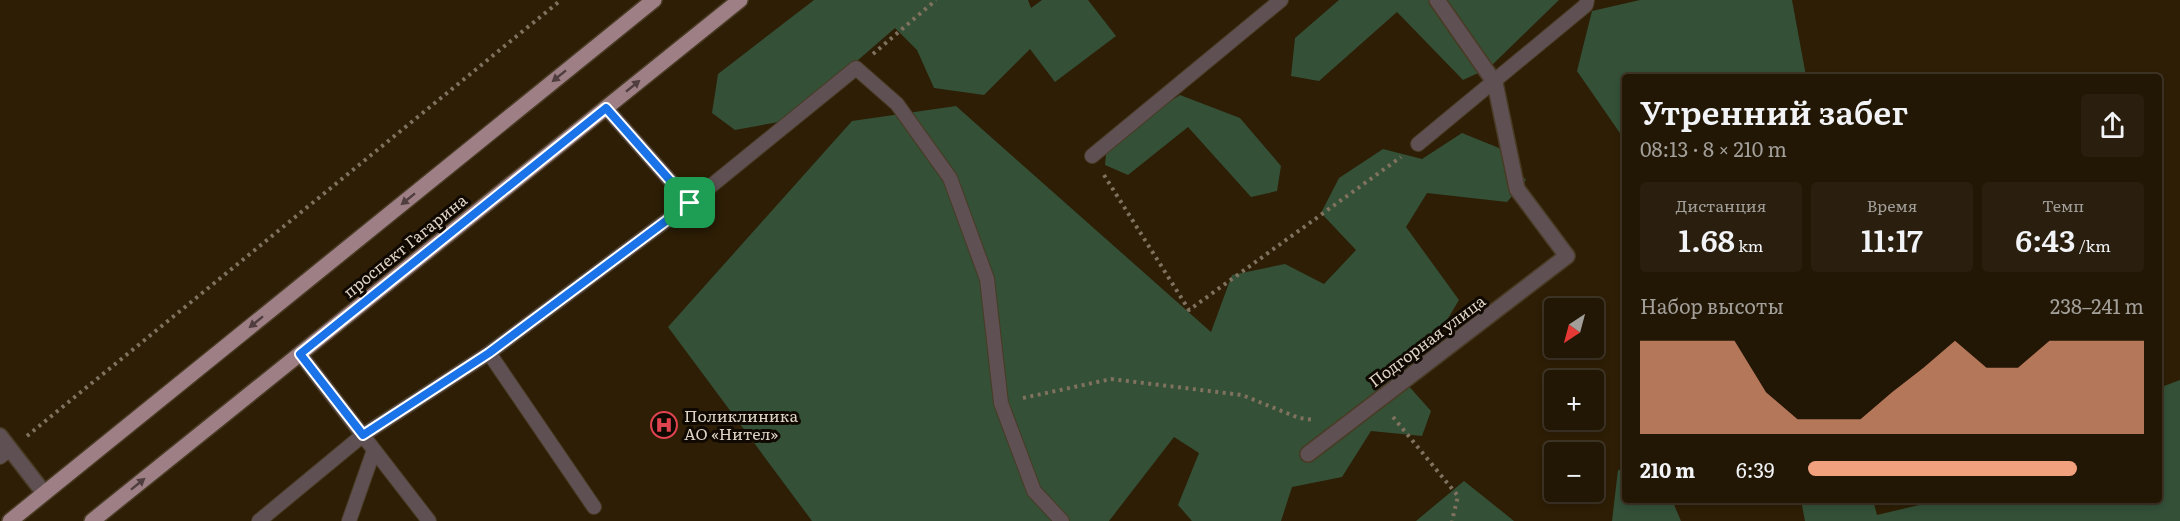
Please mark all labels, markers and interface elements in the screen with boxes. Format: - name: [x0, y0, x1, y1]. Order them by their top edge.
- one-way arrow: [551, 70, 567, 83]
- one-way arrow: [626, 80, 641, 92]
- text: Утренний забег: [1640, 86, 1908, 135]
- button: share: [2081, 94, 2144, 157]
- text: 08:13 · 8 × 210 m: [1640, 133, 1787, 163]
- pin: [664, 177, 715, 228]
- icon: arrive: [673, 186, 706, 219]
- street label: проспект Гагарина: [337, 187, 472, 303]
- one-way arrow: [401, 192, 416, 205]
- text: Дистанция: [1676, 193, 1766, 217]
- text: Время: [1867, 193, 1917, 217]
- text: Темп: [2042, 193, 2084, 217]
- text: 1.68: [1679, 217, 1735, 261]
- text: 11:17: [1861, 217, 1923, 261]
- text: 6:43: [2015, 217, 2076, 261]
- text: km: [1735, 233, 1763, 257]
- text: /km: [2076, 233, 2111, 257]
- street label: Подгорная улица: [1363, 288, 1490, 392]
- text: Набор высоты: [1640, 290, 1784, 320]
- text: 238–241 m: [2050, 290, 2144, 320]
- north arrow: [1544, 298, 1604, 358]
- map controls: [1544, 298, 1604, 502]
- one-way arrow: [248, 315, 264, 328]
- button: +: [1544, 370, 1604, 430]
- place label: Поликлиника АО «Нител»: [684, 403, 798, 445]
- hospital icon: Поликлиника АО «Нител»: [649, 410, 679, 440]
- button: −: [1544, 442, 1604, 502]
- text: 210 m: [1640, 454, 1695, 484]
- text: 6:39: [1736, 454, 1775, 484]
- one-way arrow: [130, 479, 145, 491]

